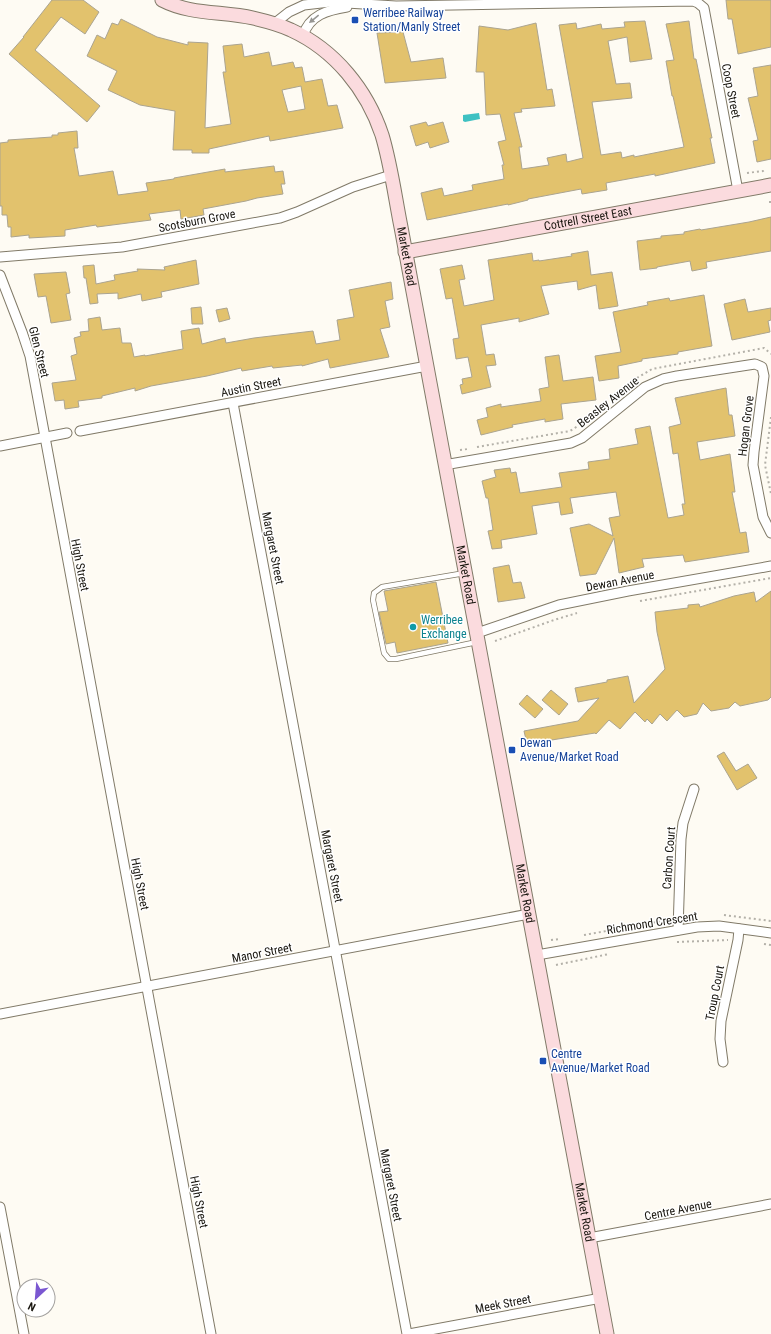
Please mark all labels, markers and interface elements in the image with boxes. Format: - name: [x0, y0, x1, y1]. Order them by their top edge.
- place label: Werribee Railway Station/Manly Street: [363, 6, 461, 34]
- one-way arrow: [308, 15, 319, 24]
- marker: Werribee Railway Station/Manly Street: [350, 15, 360, 25]
- street label: Coop Street: [719, 62, 743, 120]
- street label: Cottrell Street East: [543, 204, 633, 233]
- street label: Scotsburn Grove: [157, 207, 237, 235]
- street label: Market Road: [394, 226, 419, 287]
- street label: Glen Street: [26, 325, 52, 379]
- street label: Beasley Avenue: [575, 373, 642, 430]
- street label: Austin Street: [220, 374, 283, 400]
- street label: Hogan Grove: [735, 395, 757, 457]
- street label: Margaret Street: [259, 511, 287, 586]
- street label: High Street: [68, 538, 92, 593]
- street label: Market Road: [453, 544, 478, 606]
- street label: Dewan Avenue: [585, 567, 656, 594]
- place label: Werribee Exchange: [421, 613, 467, 641]
- marker: Werribee Exchange: [408, 622, 418, 632]
- place label: Dewan Avenue/Market Road: [520, 736, 619, 764]
- marker: Dewan Avenue/Market Road: [507, 745, 517, 755]
- street label: Carbon Court: [660, 826, 678, 890]
- street label: Margaret Street: [318, 829, 346, 904]
- street label: High Street: [128, 857, 152, 912]
- street label: Market Road: [513, 863, 537, 924]
- street label: Richmond Crescent: [605, 909, 699, 937]
- street label: Manor Street: [231, 940, 294, 966]
- street label: Troup Court: [703, 964, 727, 1022]
- place label: Centre Avenue/Market Road: [551, 1047, 650, 1075]
- marker: Centre Avenue/Market Road: [538, 1056, 548, 1066]
- street label: Margaret Street: [377, 1148, 405, 1223]
- street label: High Street: [187, 1175, 211, 1230]
- street label: Market Road: [572, 1181, 597, 1243]
- street label: Centre Avenue: [643, 1197, 713, 1223]
- north arrow: [16, 1278, 56, 1318]
- street label: Meek Street: [474, 1292, 533, 1316]
- text: N: [26, 1299, 38, 1314]

